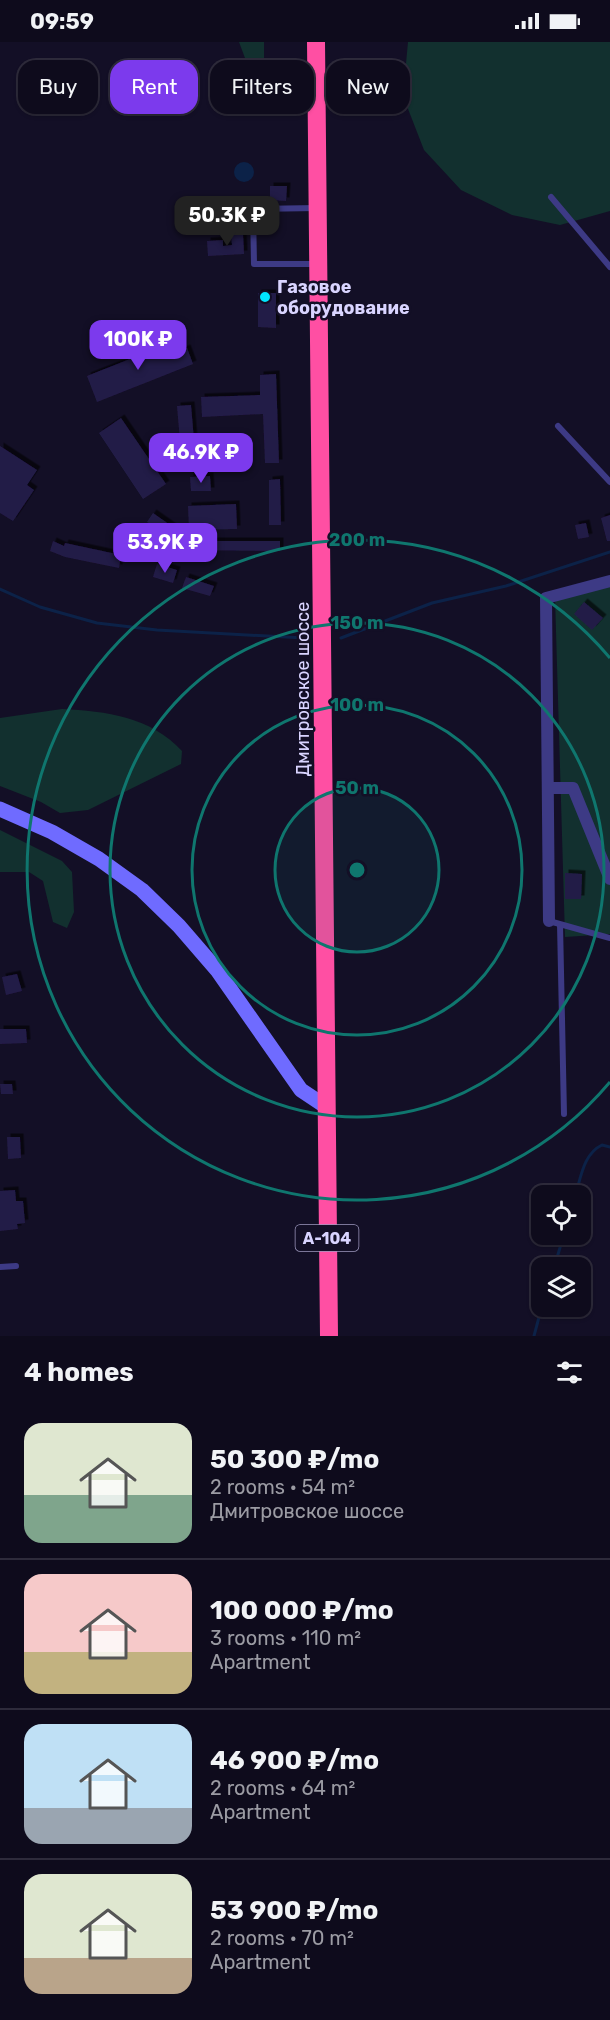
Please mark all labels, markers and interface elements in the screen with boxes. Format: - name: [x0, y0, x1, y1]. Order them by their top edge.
- text: 09:59: [30, 8, 94, 35]
- chip: Buy: [18, 60, 98, 114]
- chip: Rent: [110, 60, 198, 114]
- chip: Filters: [210, 60, 314, 114]
- chip: New: [326, 60, 410, 114]
- pin: 50.3K ₽: [172, 196, 282, 247]
- text: 50.3K ₽: [188, 203, 266, 227]
- place label: Газовое оборудование: [277, 276, 410, 319]
- marker: Газовое оборудование: [258, 290, 272, 304]
- pin: 100K ₽: [89, 320, 187, 371]
- text: 100K ₽: [104, 327, 173, 351]
- pin: 46.9K ₽: [146, 433, 256, 484]
- text: 46.9K ₽: [163, 440, 239, 464]
- pin: 53.9K ₽: [110, 523, 220, 574]
- text: 200 m: [329, 529, 385, 551]
- text: 53.9K ₽: [127, 530, 203, 554]
- street label: Дмитровское шоссе: [292, 602, 314, 776]
- text: 150 m: [330, 612, 384, 634]
- text: 100 m: [330, 694, 384, 716]
- text: 50 m: [335, 777, 379, 799]
- centre of rings: [347, 860, 367, 880]
- map controls: [531, 1185, 591, 1317]
- button: locate: [531, 1185, 591, 1245]
- road number: А-104: [296, 1225, 358, 1251]
- button: layers: [531, 1257, 591, 1317]
- icon: filters: [553, 1356, 586, 1389]
- text: 4 homes: [24, 1357, 134, 1388]
- text: 50 300 ₽/mo: [210, 1444, 379, 1475]
- icon: home: [72, 1447, 144, 1519]
- text: 2 rooms · 54 m²: [210, 1475, 355, 1499]
- text: Дмитровское шоссе: [210, 1499, 404, 1523]
- text: 100 000 ₽/mo: [210, 1595, 394, 1626]
- icon: home: [72, 1598, 144, 1670]
- text: 3 rooms · 110 m²: [210, 1626, 361, 1650]
- text: Apartment: [210, 1650, 311, 1674]
- text: 46 900 ₽/mo: [210, 1745, 379, 1776]
- icon: home: [72, 1748, 144, 1820]
- text: 2 rooms · 64 m²: [210, 1776, 355, 1800]
- text: Apartment: [210, 1800, 311, 1824]
- text: 53 900 ₽/mo: [210, 1895, 378, 1926]
- icon: home: [72, 1898, 144, 1970]
- text: 2 rooms · 70 m²: [210, 1926, 354, 1950]
- text: Apartment: [210, 1950, 311, 1974]

